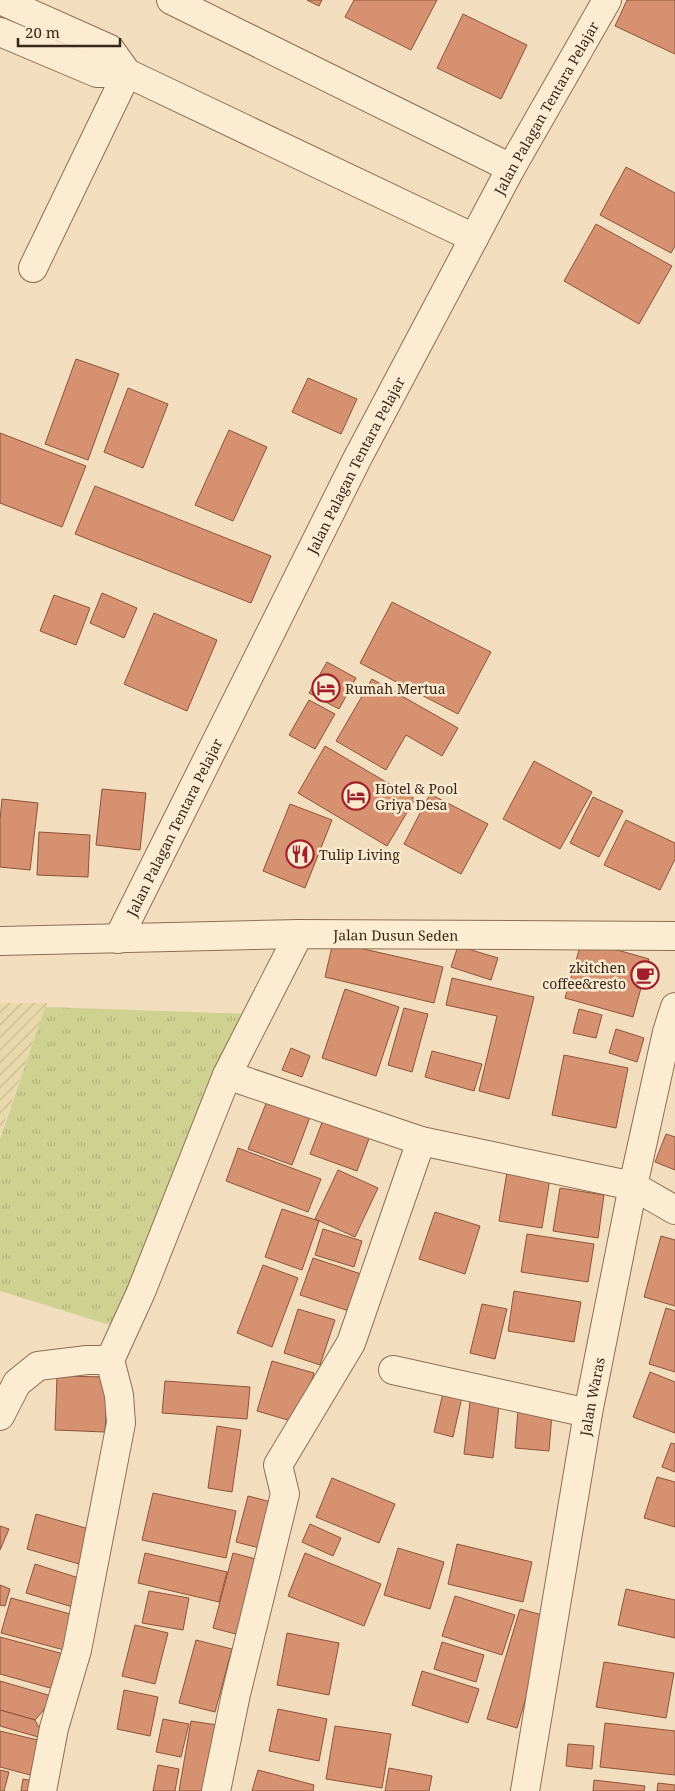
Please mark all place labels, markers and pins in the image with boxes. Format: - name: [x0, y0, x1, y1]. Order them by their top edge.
- hotel icon: Rumah Mertua: [311, 673, 341, 703]
- place label: Rumah Mertua: [345, 679, 446, 698]
- place label: Hotel & Pool Griya Desa: [375, 779, 458, 814]
- hotel icon: Hotel & Pool Griya Desa: [341, 781, 371, 811]
- restaurant icon: Tulip Living: [285, 839, 315, 869]
- place label: Tulip Living: [319, 845, 400, 864]
- place label: zkitchen coffee&resto: [542, 958, 626, 993]
- cafe icon: zkitchen coffee&resto: [630, 960, 660, 990]

